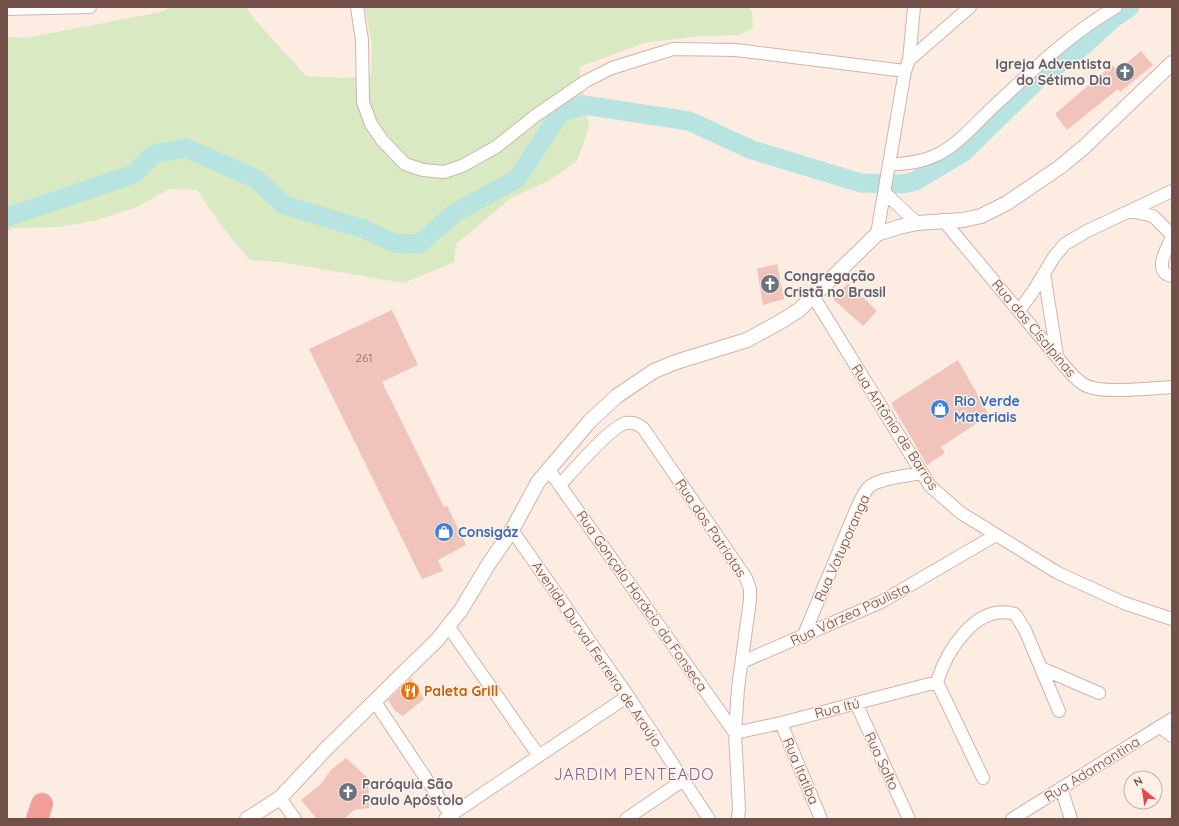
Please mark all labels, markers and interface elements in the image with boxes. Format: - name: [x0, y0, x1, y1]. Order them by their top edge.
- place label: Igreja Adventista do Sétimo Dia: [995, 55, 1111, 89]
- church icon: Igreja Adventista do Sétimo Dia: [1114, 61, 1136, 83]
- place label: Congregação Cristã no Brasil: [784, 267, 886, 301]
- church icon: Congregação Cristã no Brasil: [759, 273, 781, 295]
- street label: Rua das Cisalpinas: [988, 275, 1080, 381]
- house number: 261: [355, 350, 373, 365]
- street label: Rua Antônio de Barros: [848, 361, 942, 493]
- place label: Rio Verde Materiais: [954, 392, 1020, 426]
- shop icon: Rio Verde Materiais: [929, 398, 951, 420]
- street label: Rua dos Patriotas: [671, 475, 751, 581]
- street label: Rua Votuporanga: [810, 492, 874, 604]
- street label: Rua Gonçalo Horácio da Fonseca: [572, 507, 712, 695]
- shop icon: Consigáz: [433, 521, 455, 543]
- place label: Consigáz: [458, 523, 519, 541]
- street label: Avenida Durval Ferreira de Araújo: [528, 558, 666, 750]
- street label: Rua Várzea Paulista: [787, 578, 913, 650]
- restaurant icon: Paleta Grill: [399, 680, 421, 702]
- place label: Paleta Grill: [424, 682, 498, 700]
- street label: Rua Itú: [813, 694, 861, 722]
- street label: Rua Salto: [861, 729, 903, 793]
- street label: Rua Adamantina: [1041, 732, 1143, 806]
- street label: Rua Itatiba: [779, 735, 823, 807]
- district label: JARDIM PENTEADO: [553, 764, 715, 784]
- north arrow: [1123, 770, 1163, 810]
- text: N: [1131, 773, 1145, 789]
- place label: Paróquia São Paulo Apóstolo: [362, 775, 464, 809]
- church icon: Paróquia São Paulo Apóstolo: [337, 781, 359, 803]

